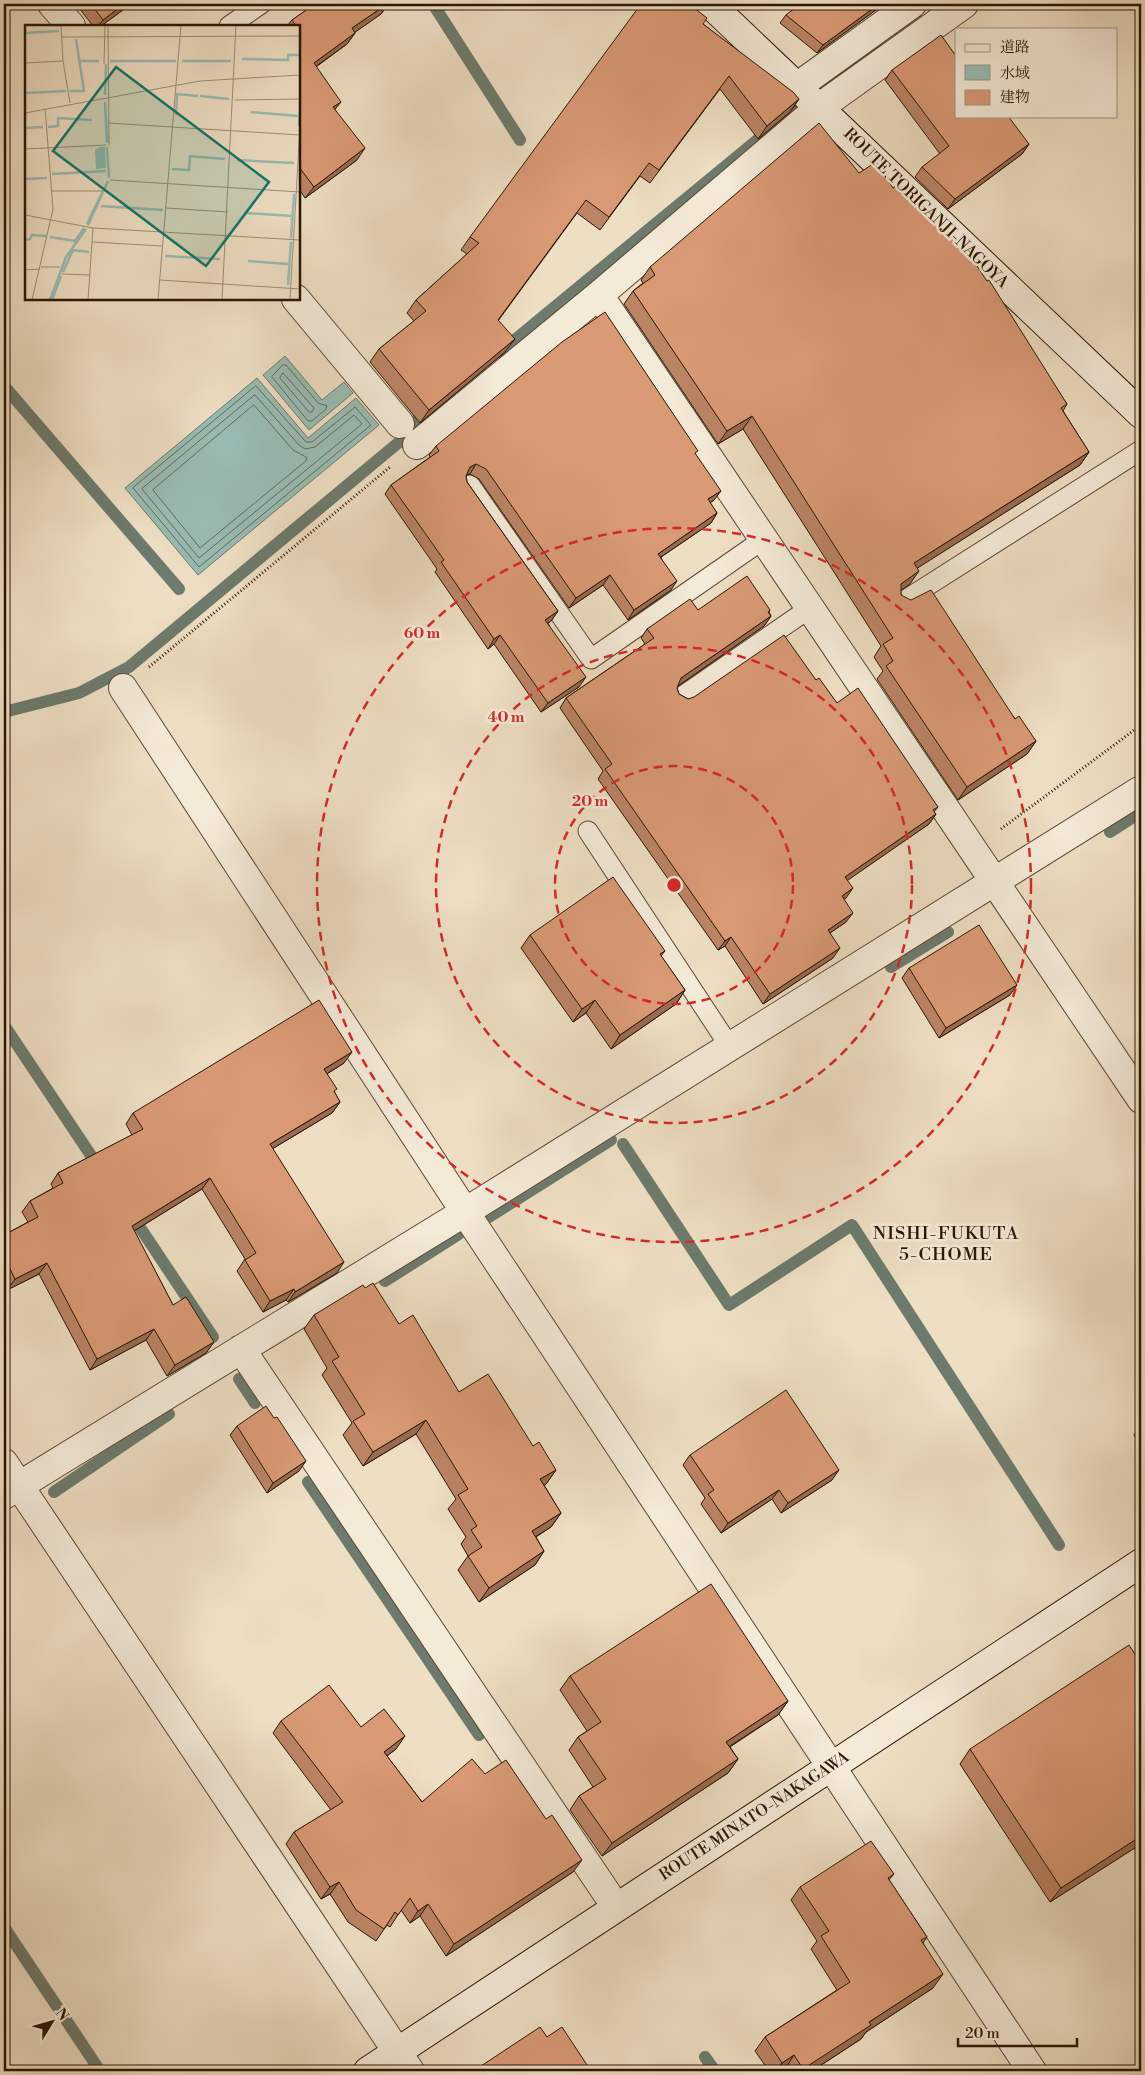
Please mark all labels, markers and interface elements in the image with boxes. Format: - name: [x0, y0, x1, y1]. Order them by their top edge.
- inset map: [25, 25, 300, 300]
- legend: [955, 28, 1118, 118]
- text: 道路: [1000, 38, 1030, 57]
- text: 水域: [1000, 64, 1030, 83]
- text: 建物: [1000, 88, 1030, 107]
- street label: ROUTE TORIGANJI-NAGOYA: [839, 124, 1014, 293]
- text: 60 m: [404, 624, 441, 643]
- text: 40 m: [487, 708, 525, 727]
- text: 20 m: [572, 792, 609, 811]
- centre of rings: [665, 876, 683, 894]
- district label: NISHI-FUKUTA 5-CHOME: [873, 1222, 1019, 1266]
- street label: ROUTE MINATO-NAKAGAWA: [655, 1746, 854, 1885]
- north arrow: [28, 1998, 78, 2048]
- text: N: [51, 2005, 72, 2025]
- scale bar: [958, 2015, 1076, 2047]
- text: 20 m: [965, 2024, 1000, 2043]

